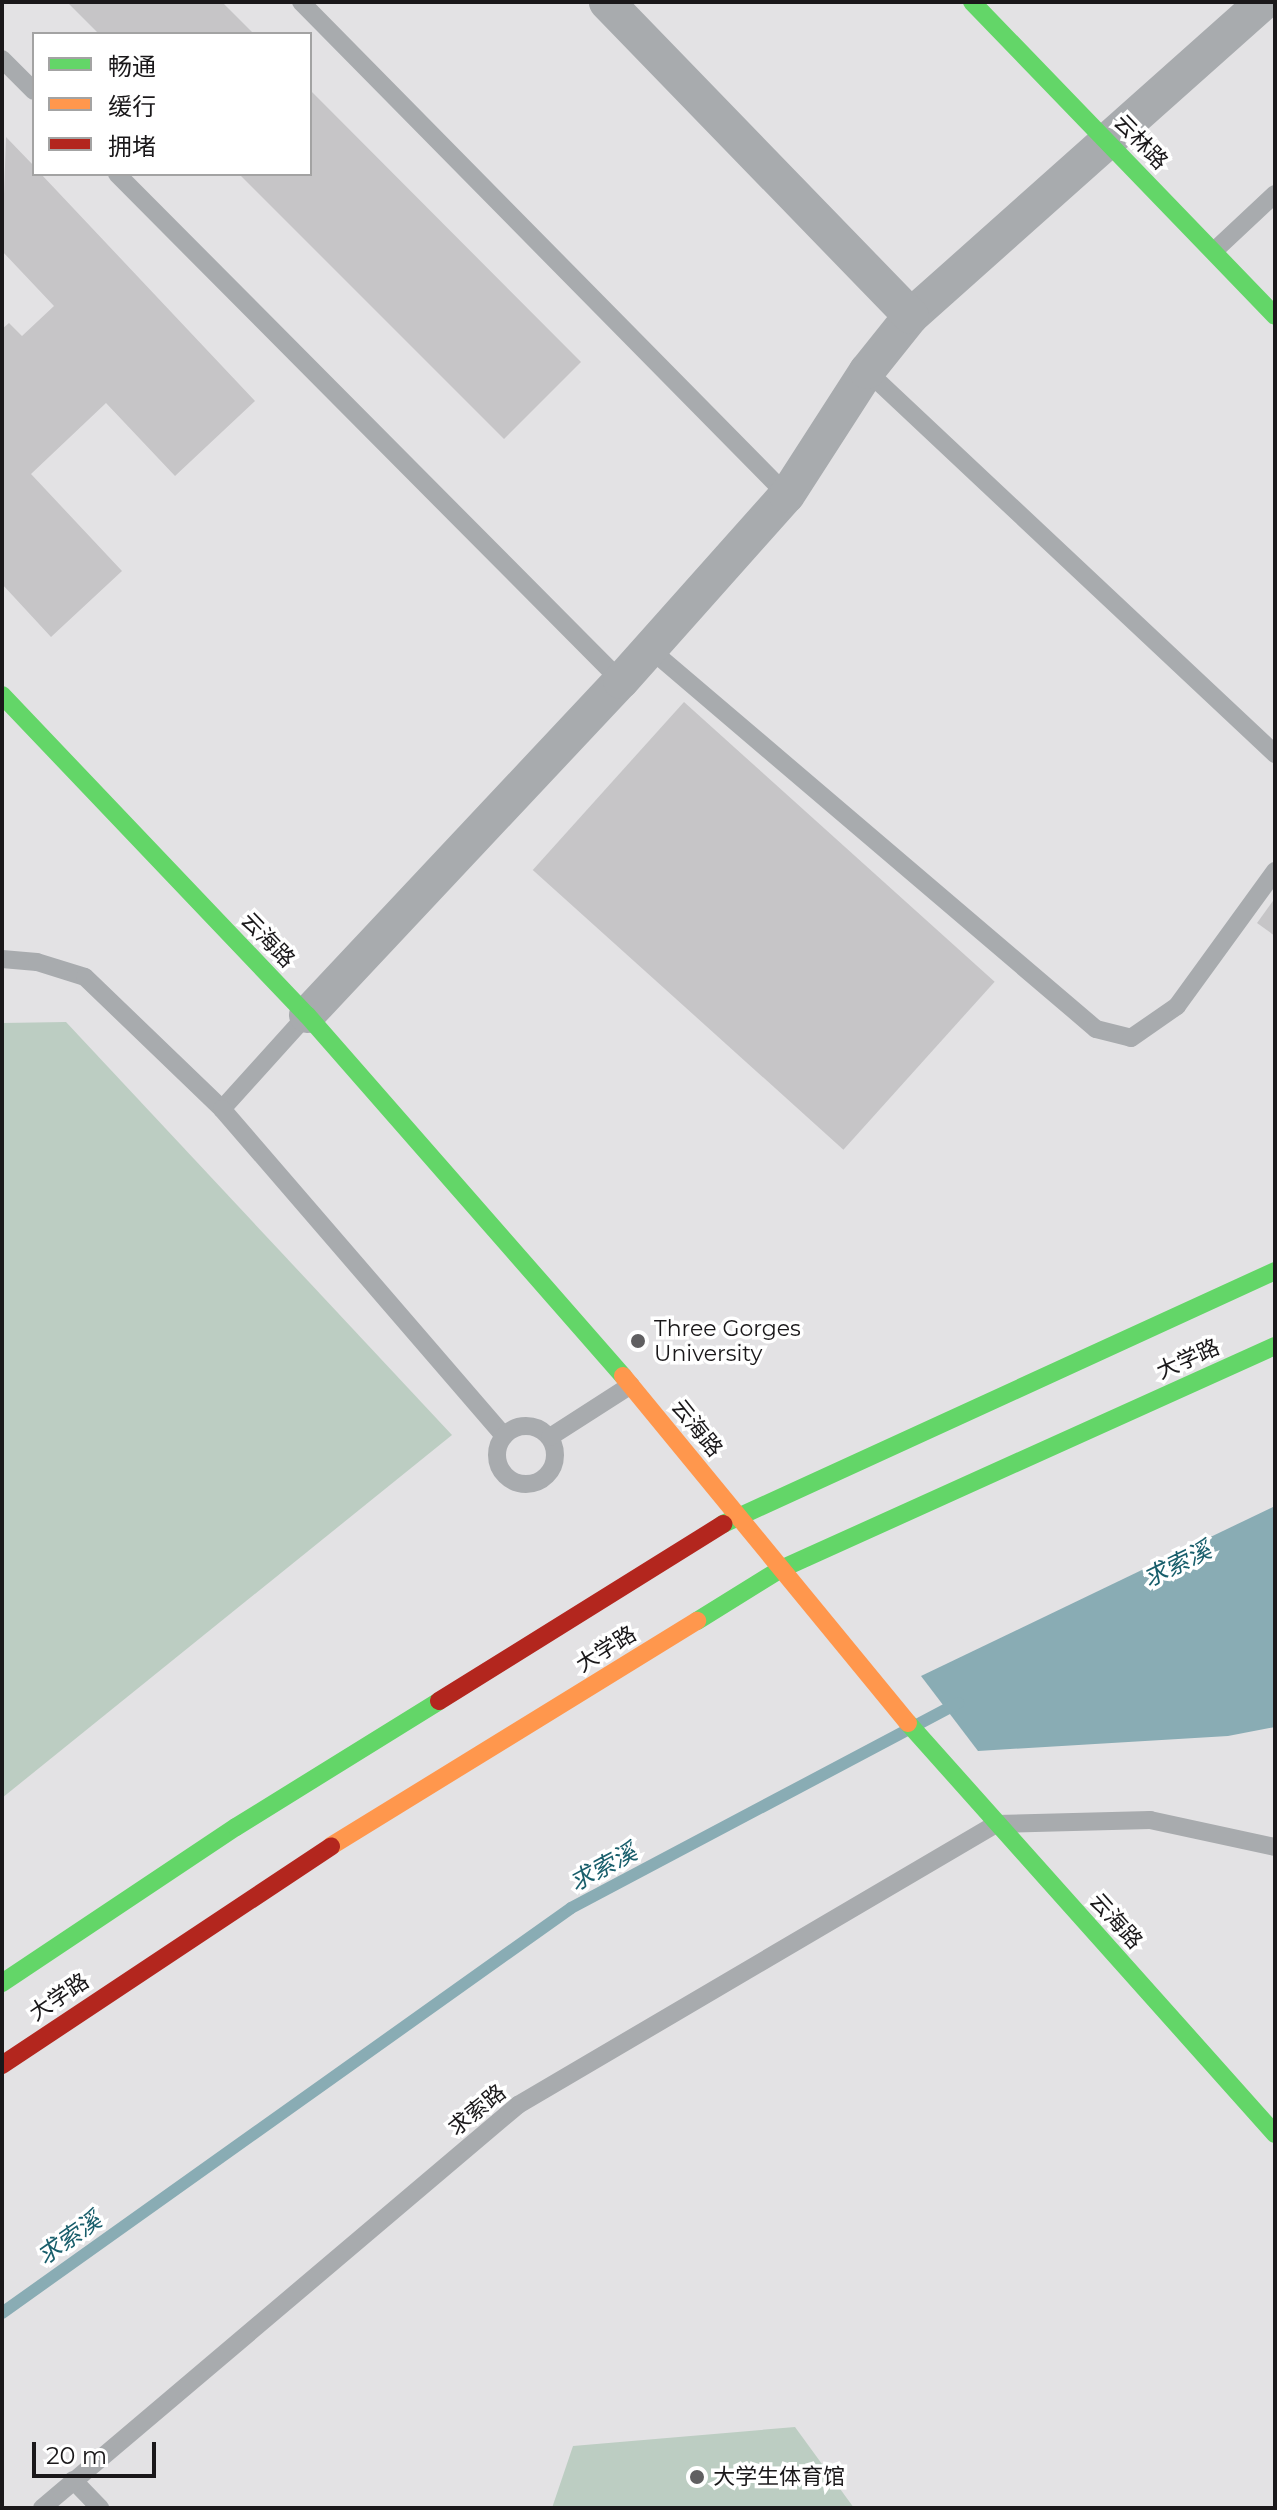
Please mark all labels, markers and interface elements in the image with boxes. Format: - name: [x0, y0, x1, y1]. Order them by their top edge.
- legend: [32, 32, 312, 176]
- text: 畅通: [108, 52, 156, 81]
- text: 缓行: [108, 92, 156, 121]
- street label: 云林路: [1109, 109, 1173, 175]
- text: 拥堵: [108, 132, 156, 161]
- street label: 云海路: [236, 907, 300, 973]
- place label: Three Gorges University: [654, 1315, 801, 1366]
- marker: Three Gorges University: [629, 1332, 647, 1350]
- street label: 大学路: [1152, 1334, 1224, 1384]
- street label: 云海路: [666, 1394, 728, 1462]
- water label: 求索溪: [1138, 1535, 1216, 1593]
- street label: 大学路: [571, 1620, 641, 1678]
- water label: 求索溪: [564, 1837, 642, 1897]
- street label: 云海路: [1084, 1888, 1148, 1954]
- street label: 大学路: [24, 1968, 94, 2026]
- street label: 求索路: [443, 2079, 511, 2141]
- water label: 求索溪: [31, 2206, 107, 2270]
- scale bar: [36, 2426, 160, 2476]
- text: 20 m: [46, 2441, 107, 2470]
- place label: 大学生体育馆: [713, 2464, 845, 2490]
- marker: 大学生体育馆: [688, 2468, 706, 2486]

